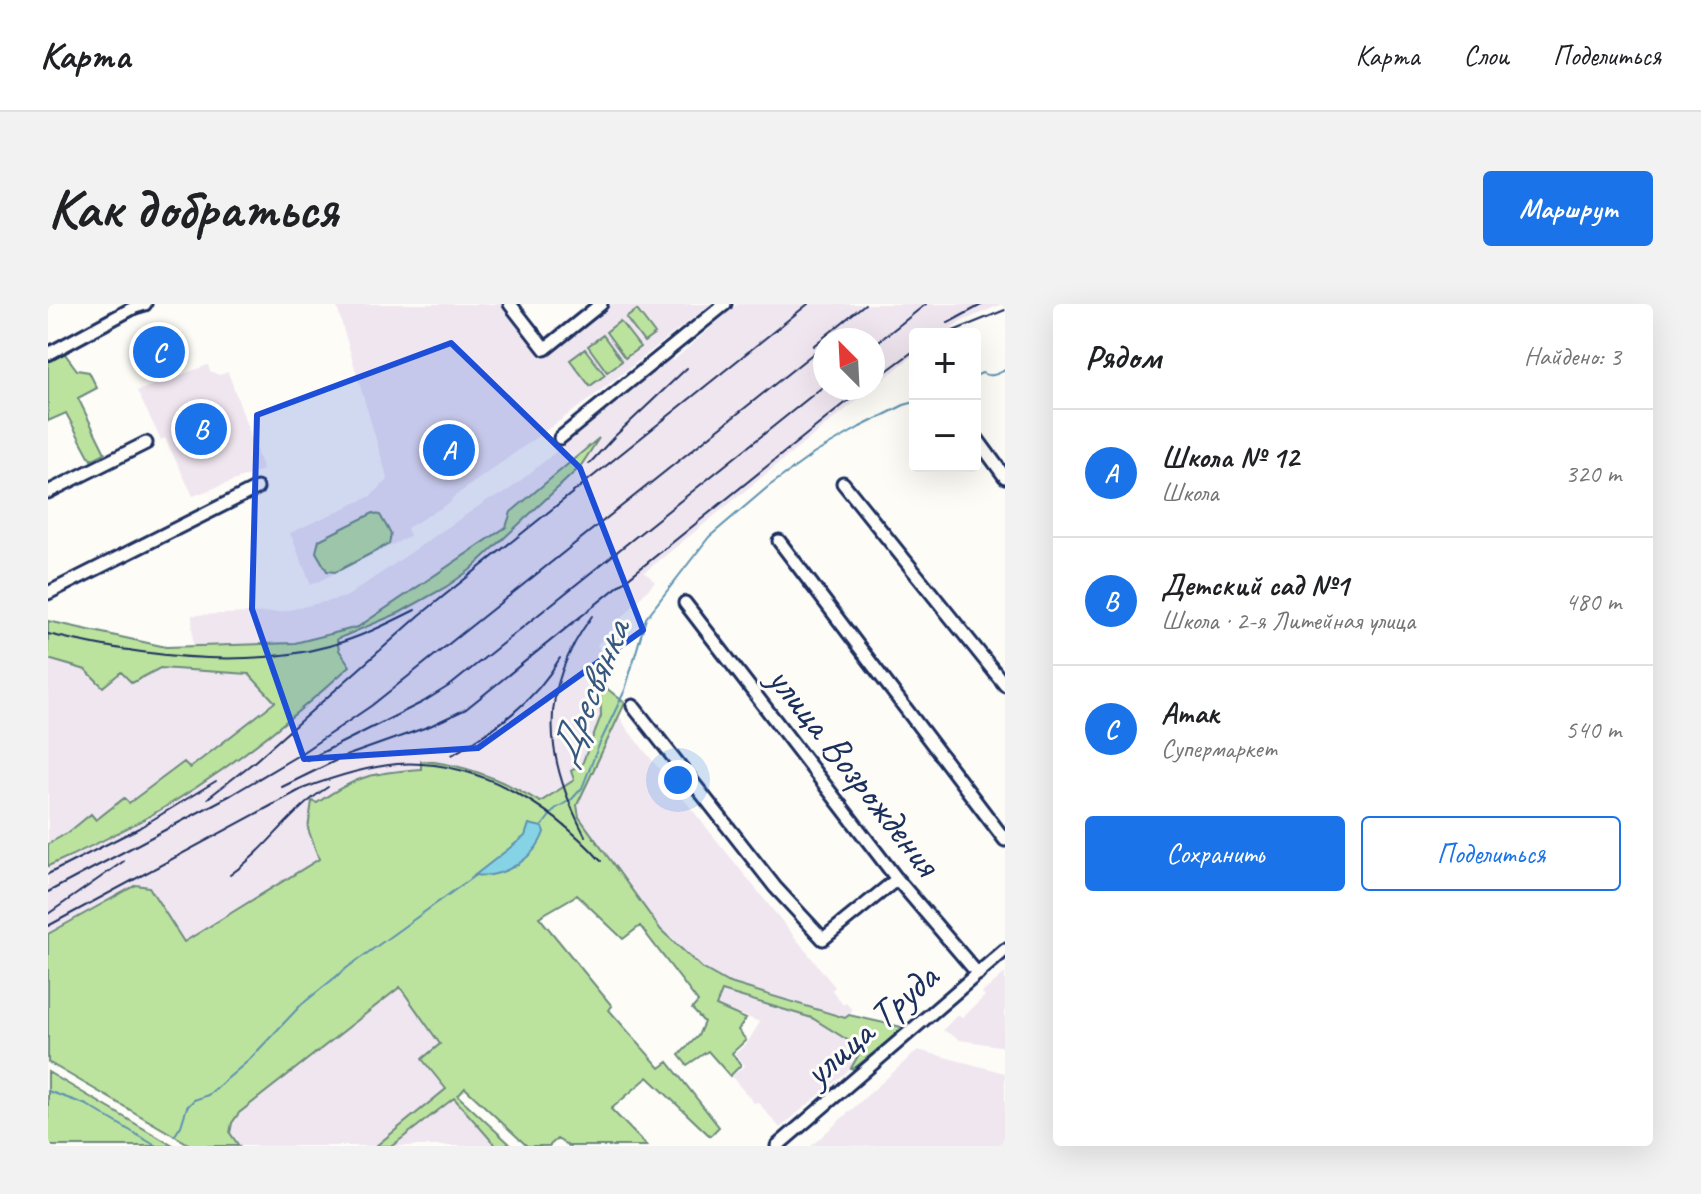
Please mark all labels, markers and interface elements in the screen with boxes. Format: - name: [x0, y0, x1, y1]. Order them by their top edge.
- text: Карта: [40, 32, 130, 79]
- text: Карта: [1356, 38, 1420, 73]
- text: Слои: [1464, 38, 1509, 73]
- text: Поделиться: [1553, 38, 1661, 73]
- button: Маршрут: [1483, 171, 1653, 246]
- text: Как добраться: [48, 173, 338, 244]
- pin: C: [133, 322, 185, 382]
- north arrow: [813, 328, 885, 400]
- map controls: [909, 328, 981, 472]
- button: +: [909, 328, 981, 400]
- text: Рядом: [1085, 335, 1161, 378]
- text: Найдено: 3: [1524, 340, 1621, 373]
- pin: B: [175, 399, 227, 459]
- button: −: [909, 400, 981, 472]
- pin: A: [423, 420, 475, 480]
- text: Школа № 12: [1161, 438, 1299, 476]
- text: A: [1104, 457, 1118, 490]
- text: 320 m: [1565, 457, 1621, 490]
- text: Школа: [1161, 476, 1218, 509]
- text: Детский сад №1: [1161, 566, 1349, 604]
- text: B: [1104, 585, 1118, 618]
- text: 480 m: [1565, 585, 1621, 618]
- text: Школа · 2-я Литейная улица: [1161, 604, 1415, 637]
- water label: Дресвянка: [536, 609, 644, 773]
- street label: улица Возрождения: [756, 654, 953, 887]
- text: Атак: [1161, 694, 1219, 732]
- text: C: [1105, 713, 1117, 746]
- text: 540 m: [1565, 713, 1621, 746]
- text: Супермаркет: [1161, 732, 1277, 765]
- your location: [658, 760, 698, 800]
- button: Сохранить: [1085, 816, 1345, 891]
- button: Поделиться: [1361, 816, 1621, 891]
- street label: улица Труда: [791, 951, 951, 1098]

